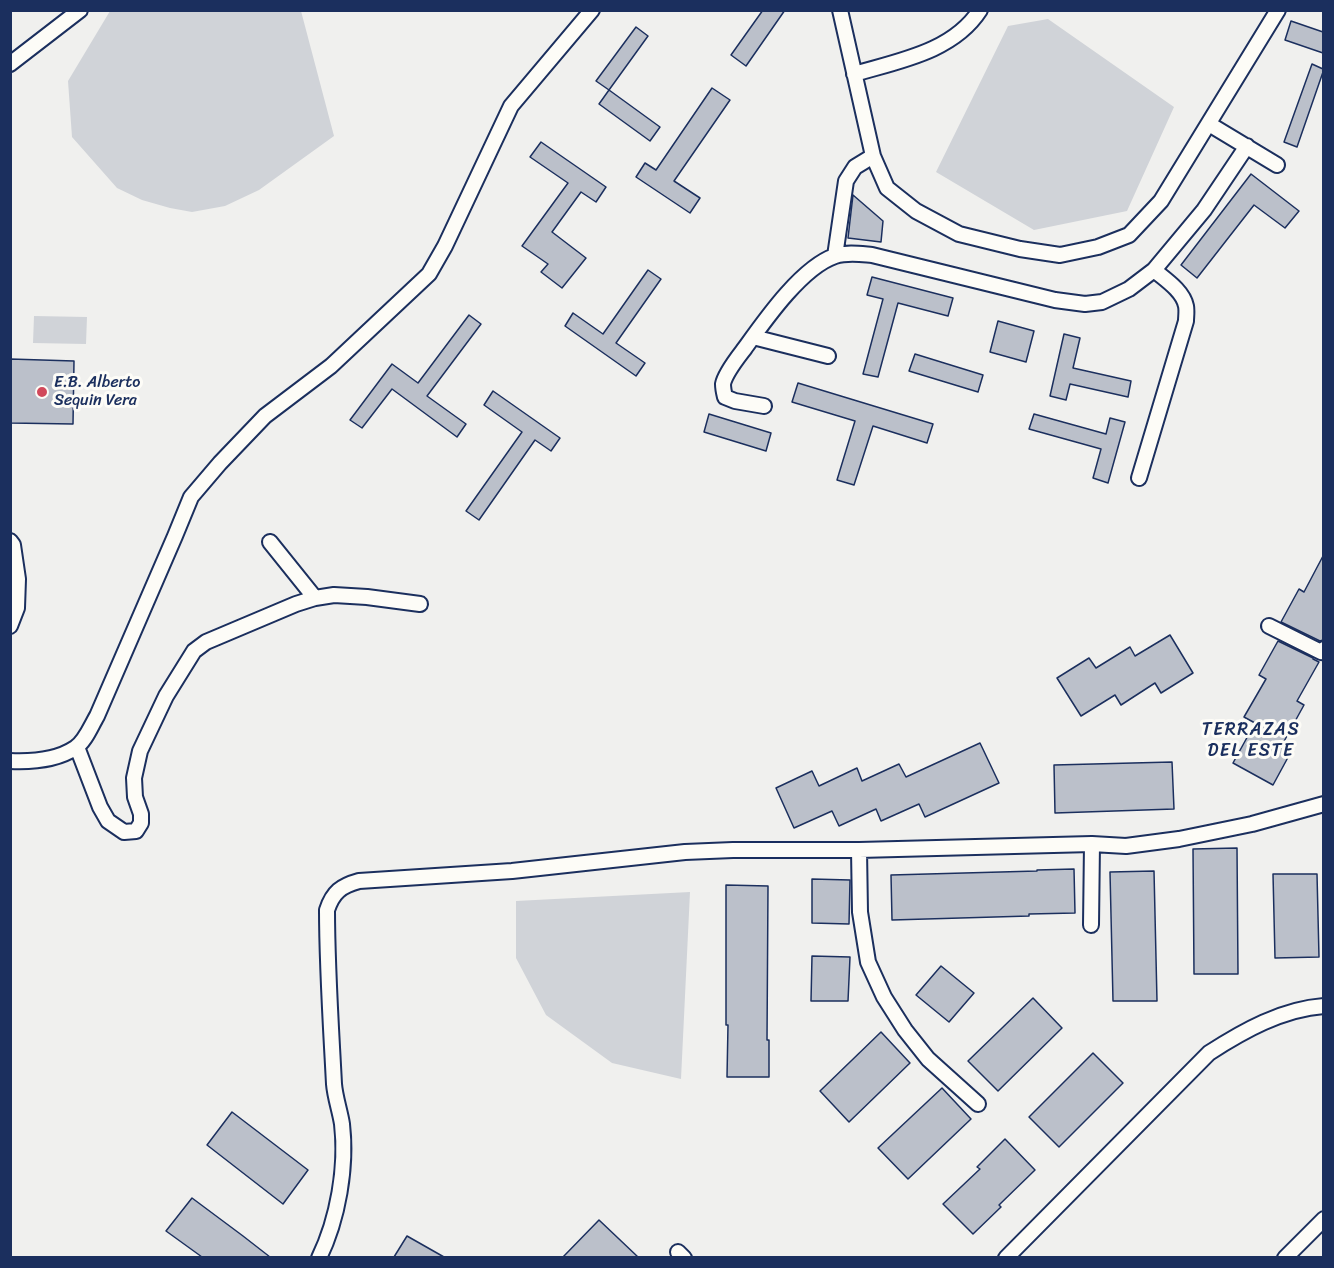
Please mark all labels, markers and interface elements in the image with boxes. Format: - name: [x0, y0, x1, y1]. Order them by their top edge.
- place label: E.B. Alberto Sequin Vera: [54, 373, 140, 411]
- marker: E.B. Alberto Sequin Vera: [35, 385, 49, 399]
- district label: TERRAZAS DEL ESTE: [1202, 719, 1300, 762]

